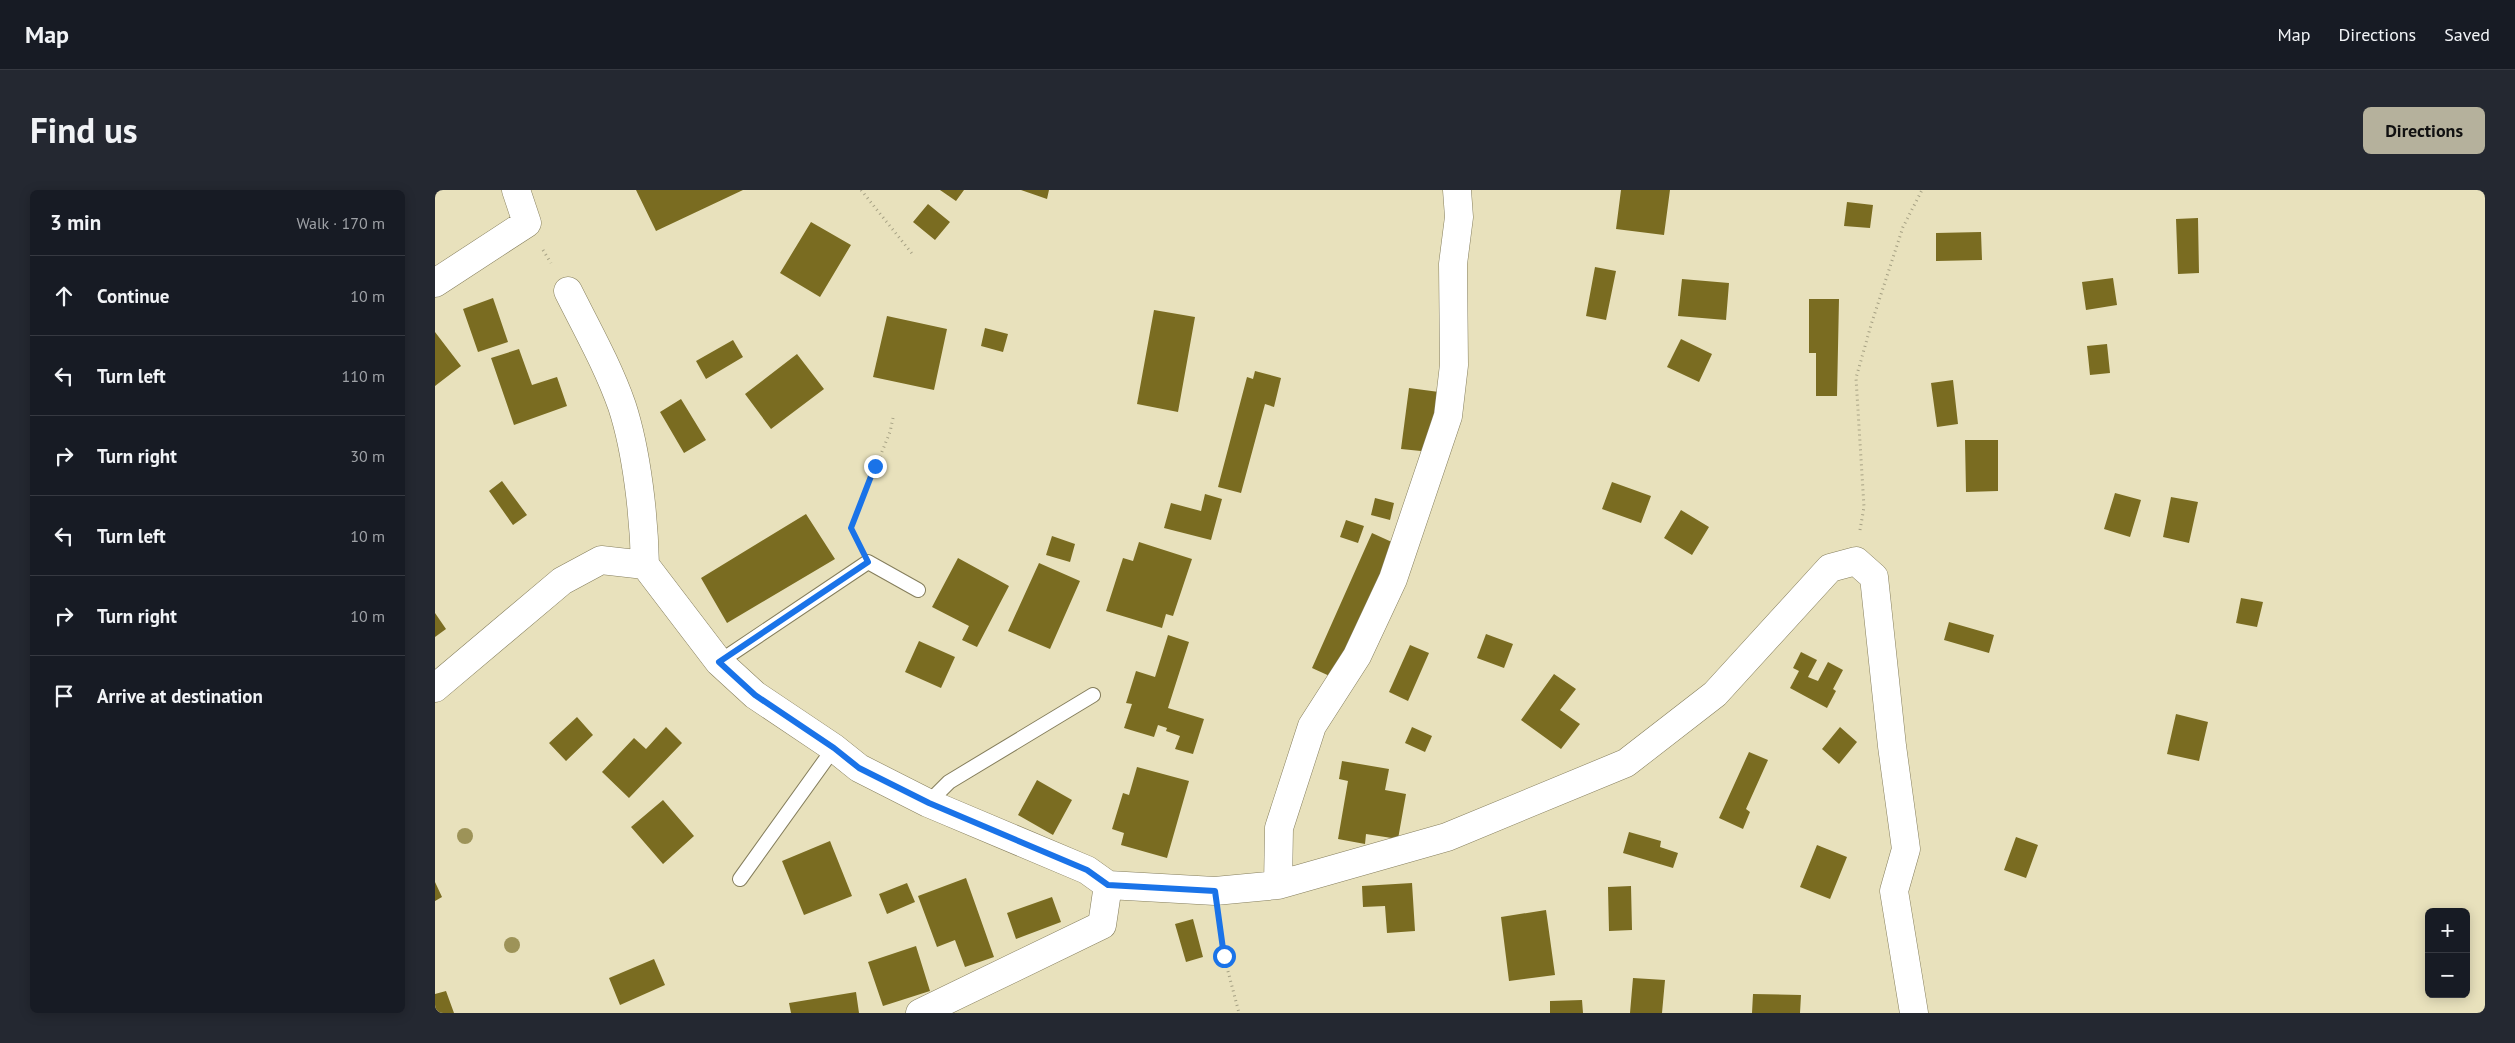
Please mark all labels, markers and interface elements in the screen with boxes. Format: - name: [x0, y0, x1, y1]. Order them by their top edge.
- text: Map: [25, 19, 69, 50]
- text: Map: [2278, 23, 2310, 46]
- text: Directions: [2338, 23, 2416, 46]
- text: Saved: [2444, 23, 2490, 46]
- text: Find us: [30, 107, 138, 153]
- button: Directions: [2363, 107, 2485, 154]
- text: 3 min: [50, 209, 101, 236]
- text: Walk · 170 m: [296, 213, 385, 233]
- icon: ahead: [50, 282, 78, 310]
- text: Continue: [97, 284, 169, 308]
- text: 10 m: [350, 286, 385, 306]
- icon: left: [50, 362, 78, 390]
- text: Turn left: [97, 364, 166, 388]
- text: 110 m: [342, 366, 385, 386]
- icon: right: [50, 442, 78, 470]
- text: Turn right: [97, 444, 177, 468]
- text: 30 m: [350, 446, 385, 466]
- route end: [864, 455, 887, 478]
- icon: left: [50, 522, 78, 550]
- text: Turn left: [97, 524, 166, 548]
- text: 10 m: [350, 526, 385, 546]
- icon: right: [50, 602, 78, 630]
- text: Turn right: [97, 604, 177, 628]
- text: 10 m: [350, 606, 385, 626]
- icon: arrive: [50, 682, 78, 710]
- text: Arrive at destination: [97, 684, 263, 708]
- map controls: [2425, 908, 2470, 998]
- button: +: [2425, 908, 2470, 953]
- route start: [1213, 945, 1236, 968]
- button: −: [2425, 953, 2470, 998]

